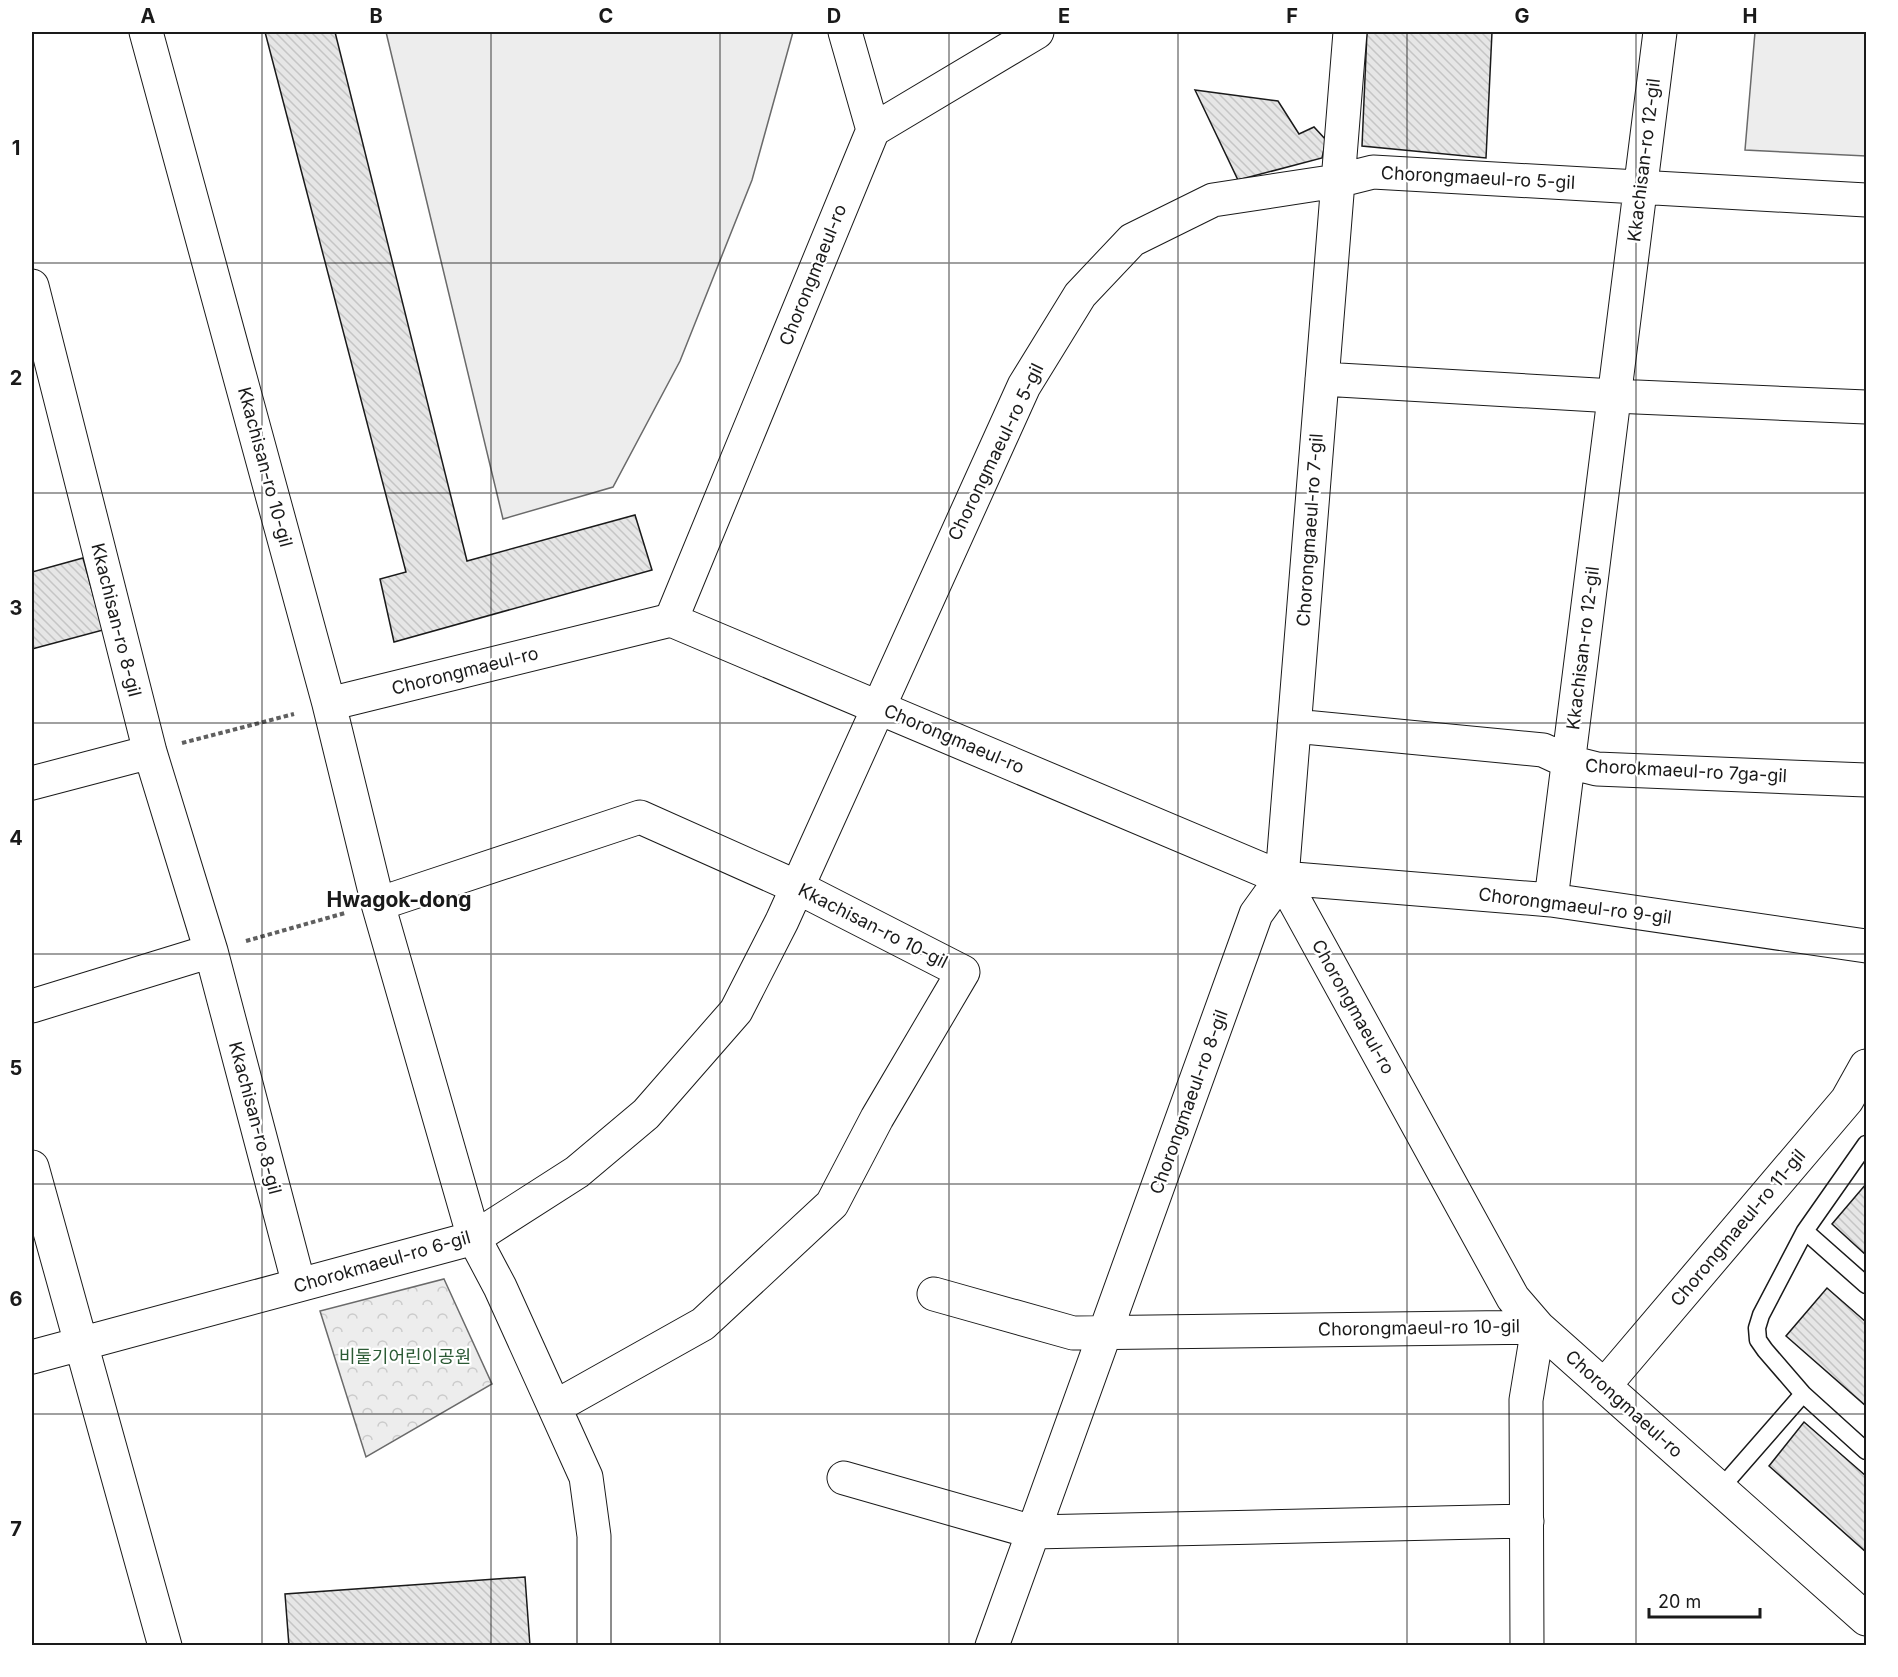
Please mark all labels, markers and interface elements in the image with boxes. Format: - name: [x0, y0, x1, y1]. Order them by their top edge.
- text: A: [141, 4, 156, 28]
- text: B: [369, 4, 383, 28]
- text: C: [599, 4, 613, 28]
- text: D: [827, 4, 841, 28]
- text: E: [1058, 4, 1070, 28]
- text: F: [1286, 4, 1298, 28]
- text: G: [1514, 4, 1530, 28]
- text: H: [1743, 4, 1757, 28]
- street label: Kkachisan-ro 12-gil: [1623, 77, 1664, 243]
- text: 1: [12, 136, 20, 160]
- street label: Chorongmaeul-ro 5-gil: [1380, 162, 1576, 193]
- street label: Chorongmaeul-ro: [775, 201, 850, 348]
- street label: Chorongmaeul-ro 5-gil: [943, 360, 1048, 544]
- text: 2: [10, 366, 22, 390]
- street label: Kkachisan-ro 10-gil: [234, 384, 297, 549]
- street label: Chorongmaeul-ro 7-gil: [1292, 433, 1327, 627]
- street label: Kkachisan-ro 8-gil: [87, 541, 146, 699]
- street label: Kkachisan-ro 12-gil: [1562, 565, 1603, 731]
- text: 3: [10, 596, 22, 620]
- street label: Chorongmaeul-ro: [389, 642, 540, 699]
- street label: Chorongmaeul-ro: [881, 699, 1028, 778]
- street label: Chorokmaeul-ro 7ga-gil: [1585, 755, 1788, 786]
- text: 4: [9, 826, 23, 850]
- street label: Kkachisan-ro 10-gil: [795, 879, 951, 972]
- street label: Chorongmaeul-ro 9-gil: [1477, 883, 1673, 928]
- district label: Hwagok-dong: [326, 887, 472, 912]
- street label: Chorongmaeul-ro: [1308, 936, 1399, 1078]
- street label: Chorongmaeul-ro 8-gil: [1145, 1007, 1232, 1197]
- street label: Kkachisan-ro 8-gil: [225, 1039, 286, 1197]
- text: 5: [10, 1056, 22, 1080]
- street label: Chorongmaeul-ro 11-gil: [1666, 1145, 1809, 1310]
- street label: Chorokmaeul-ro 6-gil: [291, 1226, 473, 1297]
- text: 6: [10, 1287, 23, 1311]
- street label: Chorongmaeul-ro 10-gil: [1318, 1315, 1520, 1340]
- street label: Chorongmaeul-ro: [1561, 1345, 1687, 1462]
- park label: 비둘기어린이공원: [339, 1346, 471, 1367]
- text: 7: [10, 1517, 22, 1541]
- scale bar: [1649, 1581, 1760, 1619]
- text: 20 m: [1658, 1591, 1701, 1612]

